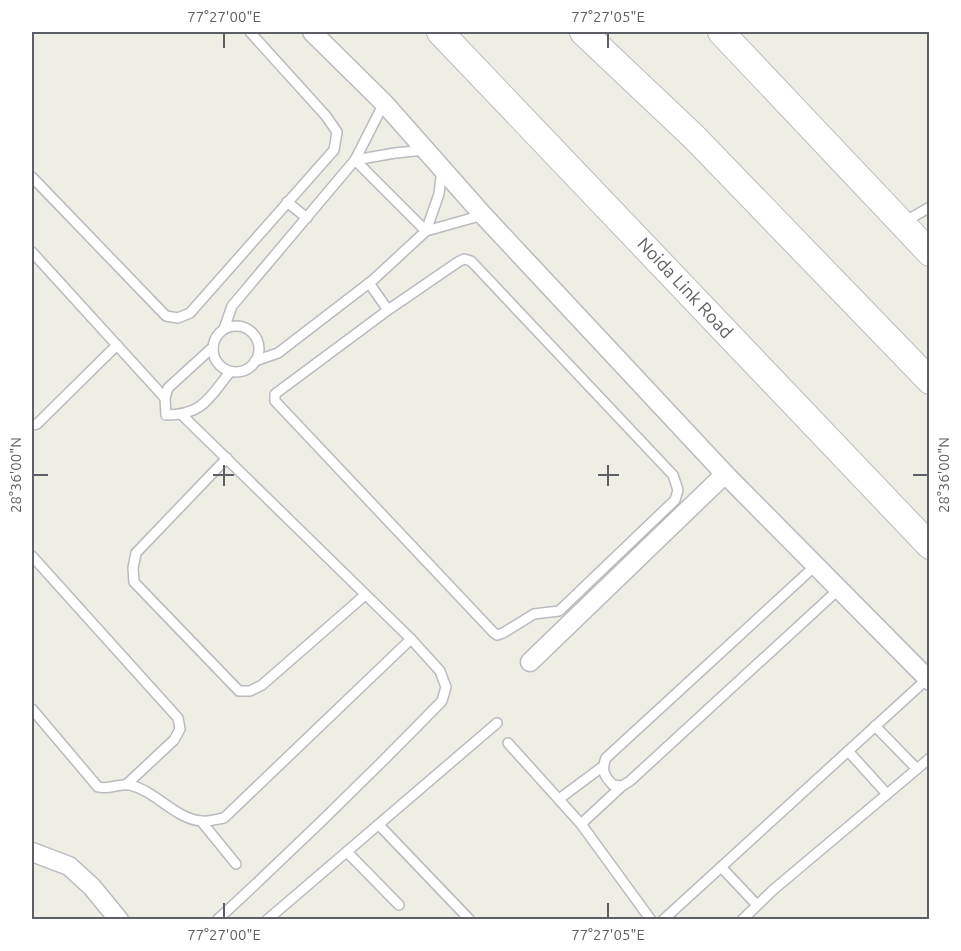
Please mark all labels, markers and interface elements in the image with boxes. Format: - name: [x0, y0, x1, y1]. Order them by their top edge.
- text: 77°27'00"E: [187, 8, 261, 25]
- text: 77°27'05"E: [571, 8, 645, 25]
- street label: Noida Link Road: [634, 233, 737, 342]
- text: 28°36'00"N: [7, 437, 24, 513]
- text: 28°36'00"N: [935, 437, 952, 513]
- text: 77°27'00"E: [187, 926, 261, 943]
- text: 77°27'05"E: [571, 926, 645, 943]

